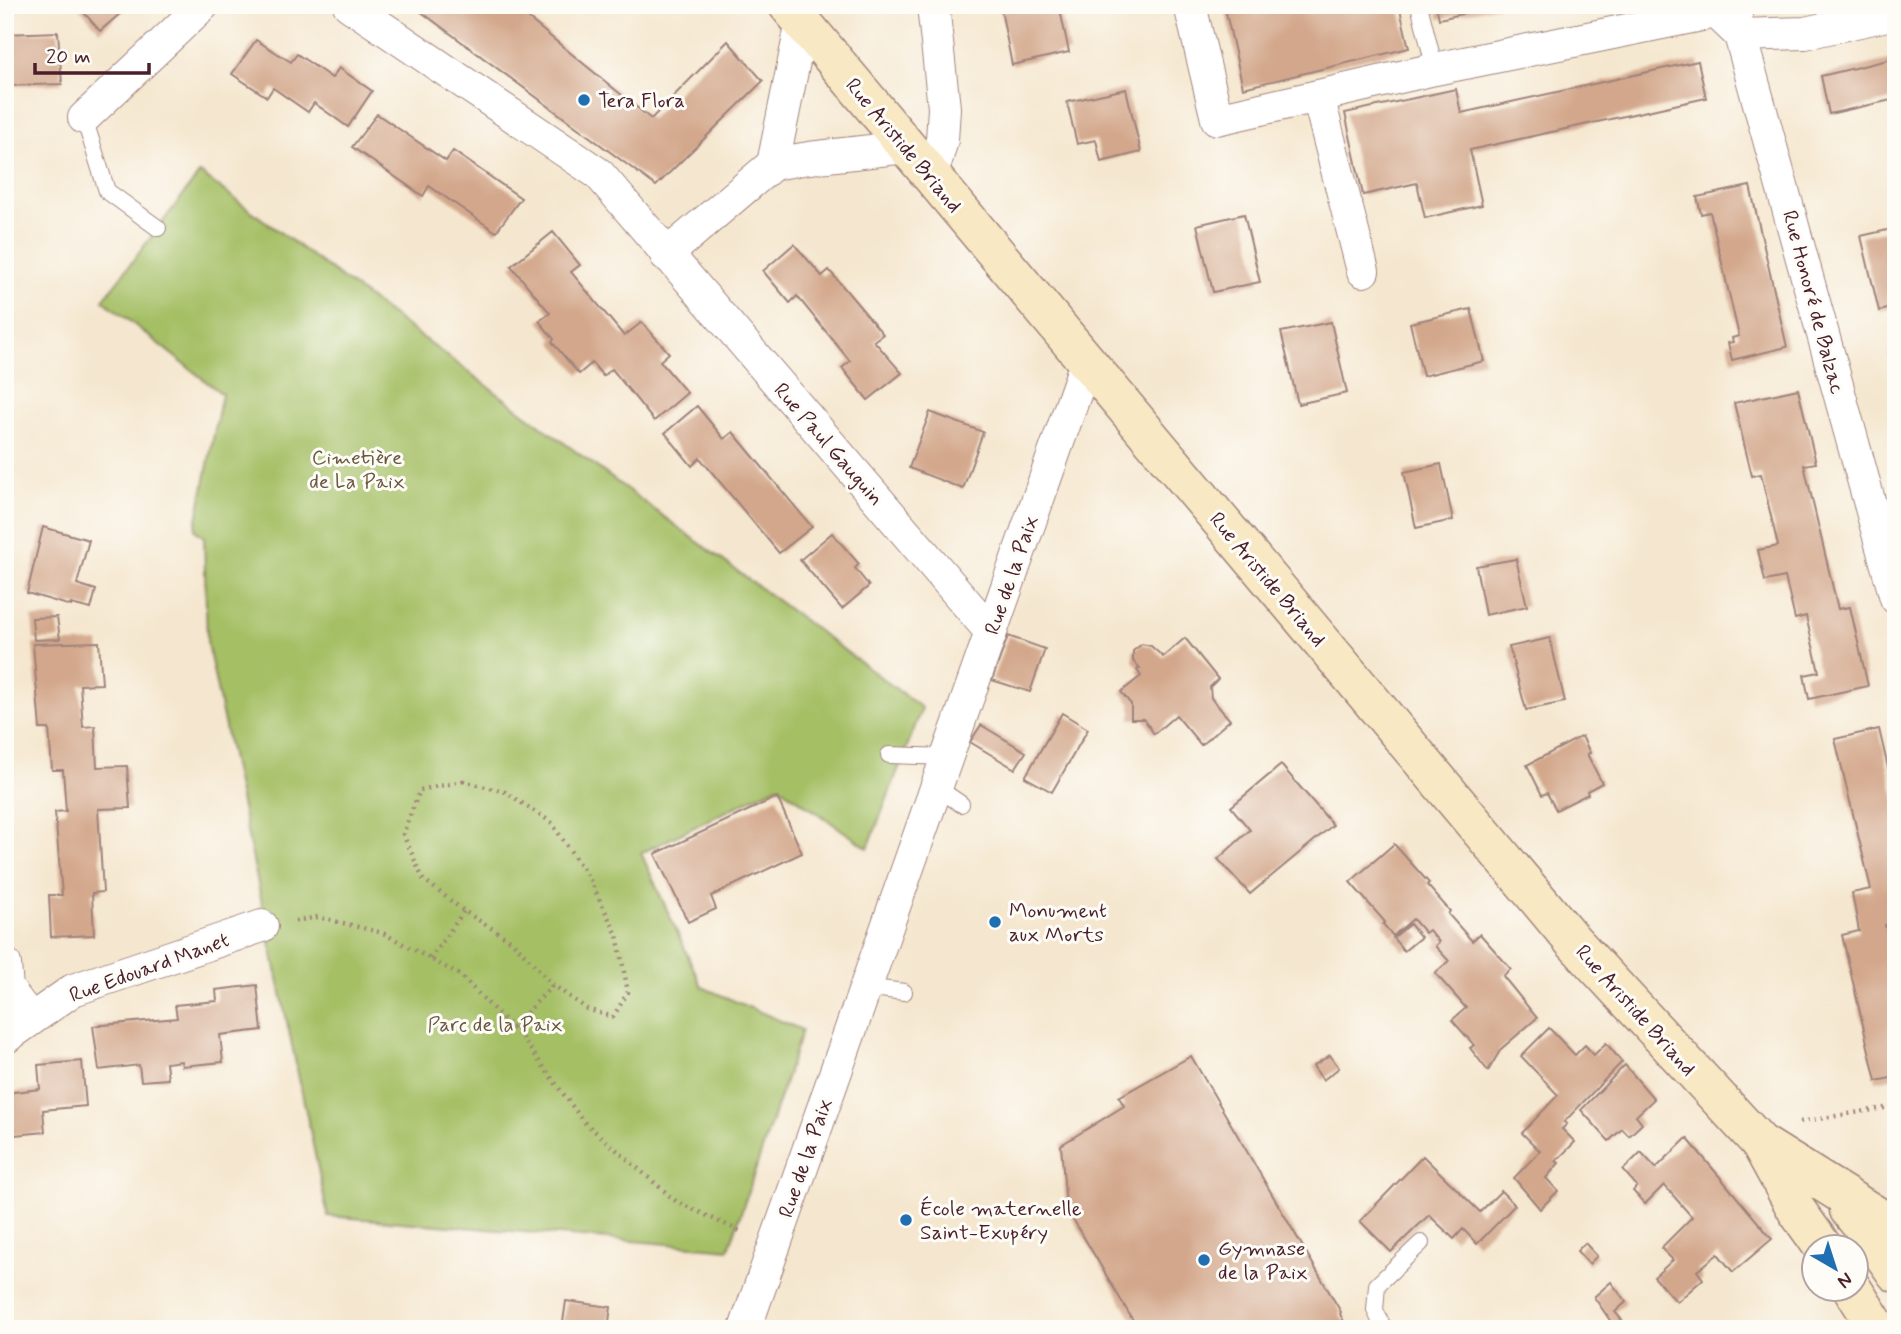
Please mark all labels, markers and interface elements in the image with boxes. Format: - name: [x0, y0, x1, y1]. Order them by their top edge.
- scale bar: [35, 32, 149, 76]
- text: 20 m: [46, 43, 91, 71]
- street label: Rue Aristide Briand: [839, 72, 968, 219]
- place label: Tera Flora: [598, 87, 685, 115]
- marker: Tera Flora: [576, 92, 592, 108]
- street label: Rue Honoré de Balzac: [1775, 207, 1851, 398]
- street label: Rue Paul Gauguin: [767, 377, 889, 512]
- park label: Cimetière de La Paix: [309, 444, 405, 496]
- street label: Rue Aristide Briand: [1203, 506, 1332, 653]
- street label: Rue de la Paix: [978, 512, 1045, 639]
- place label: Monument aux Morts: [1009, 897, 1107, 949]
- marker: Monument aux Morts: [987, 914, 1003, 930]
- street label: Rue Edouard Manet: [66, 926, 233, 1010]
- street label: Rue Aristide Briand: [1569, 939, 1702, 1082]
- park label: Parc de la Paix: [427, 1011, 563, 1039]
- street label: Rue de la Paix: [772, 1095, 839, 1222]
- place label: École maternelle Saint-Exupéry: [920, 1195, 1082, 1247]
- marker: École maternelle Saint-Exupéry: [898, 1212, 914, 1228]
- north arrow: [1800, 1232, 1870, 1302]
- place label: Gymnase de la Paix: [1218, 1235, 1308, 1287]
- marker: Gymnase de la Paix: [1196, 1252, 1212, 1268]
- text: N: [1832, 1266, 1858, 1294]

